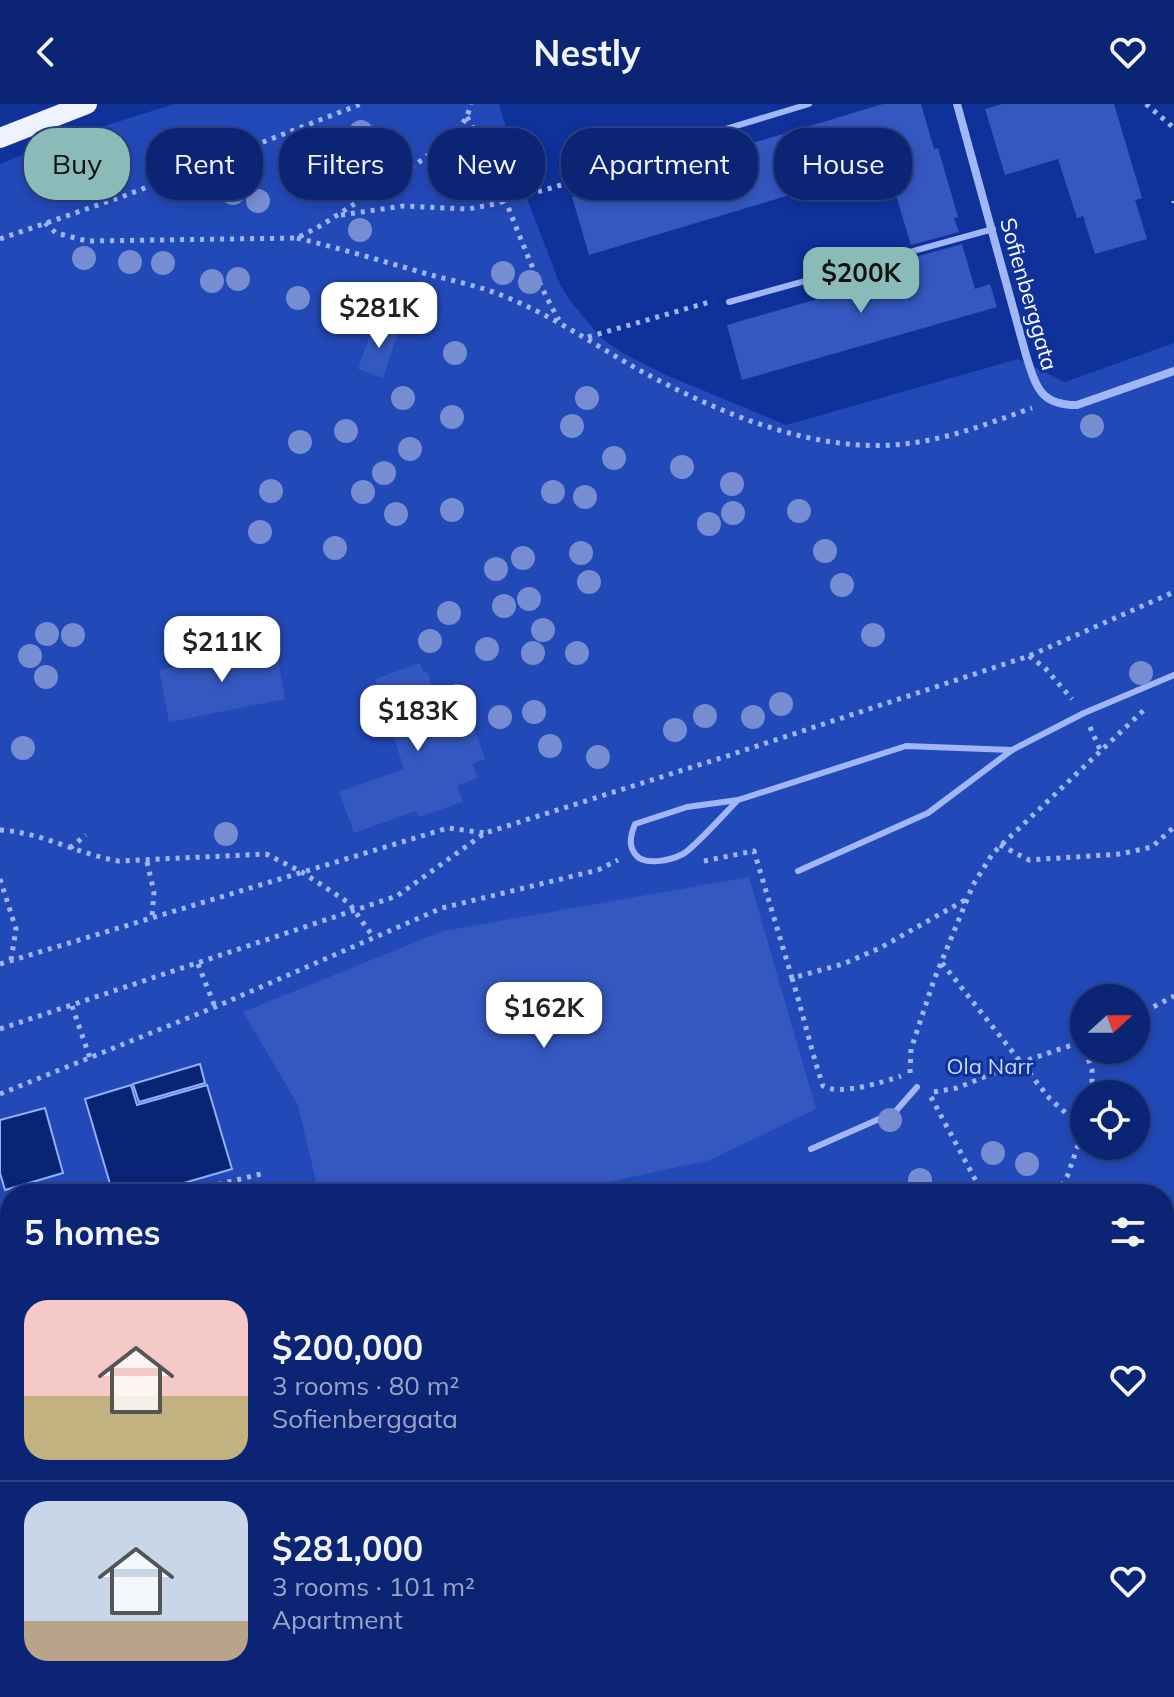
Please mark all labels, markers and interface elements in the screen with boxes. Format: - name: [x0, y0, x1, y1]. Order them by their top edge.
- icon: back: [24, 30, 68, 74]
- text: Nestly: [533, 30, 641, 75]
- icon: heart: [1106, 30, 1150, 74]
- chip: Buy: [24, 128, 130, 200]
- chip: Rent: [146, 128, 263, 200]
- chip: Filters: [279, 128, 412, 200]
- chip: New: [428, 128, 545, 200]
- chip: Apartment: [561, 128, 758, 200]
- chip: House: [774, 128, 912, 200]
- street label: Sofienberggata: [994, 215, 1064, 373]
- pin: $200K: [805, 247, 917, 315]
- text: $200K: [821, 256, 901, 289]
- pin: $281K: [323, 282, 435, 350]
- text: $281K: [339, 291, 419, 324]
- pin: $211K: [166, 616, 278, 684]
- text: $211K: [182, 625, 262, 658]
- pin: $183K: [362, 685, 474, 753]
- text: $183K: [378, 694, 458, 727]
- pin: $162K: [488, 982, 600, 1050]
- north arrow: [1070, 984, 1150, 1064]
- map controls: [1070, 984, 1150, 1160]
- text: $162K: [504, 991, 584, 1024]
- park label: Ola Narr: [947, 1052, 1033, 1080]
- button: locate: [1070, 1080, 1150, 1160]
- icon: filters: [1106, 1210, 1150, 1254]
- text: 5 homes: [24, 1211, 161, 1254]
- text: $200,000: [272, 1326, 423, 1369]
- icon: home: [88, 1332, 184, 1428]
- icon: heart: [1106, 1358, 1150, 1402]
- text: 3 rooms · 80 m²: [272, 1369, 459, 1402]
- text: Sofienberggata: [272, 1402, 458, 1435]
- text: $281,000: [272, 1527, 423, 1570]
- icon: home: [88, 1533, 184, 1629]
- icon: heart: [1106, 1559, 1150, 1603]
- text: 3 rooms · 101 m²: [272, 1570, 475, 1603]
- text: Apartment: [272, 1603, 403, 1636]

